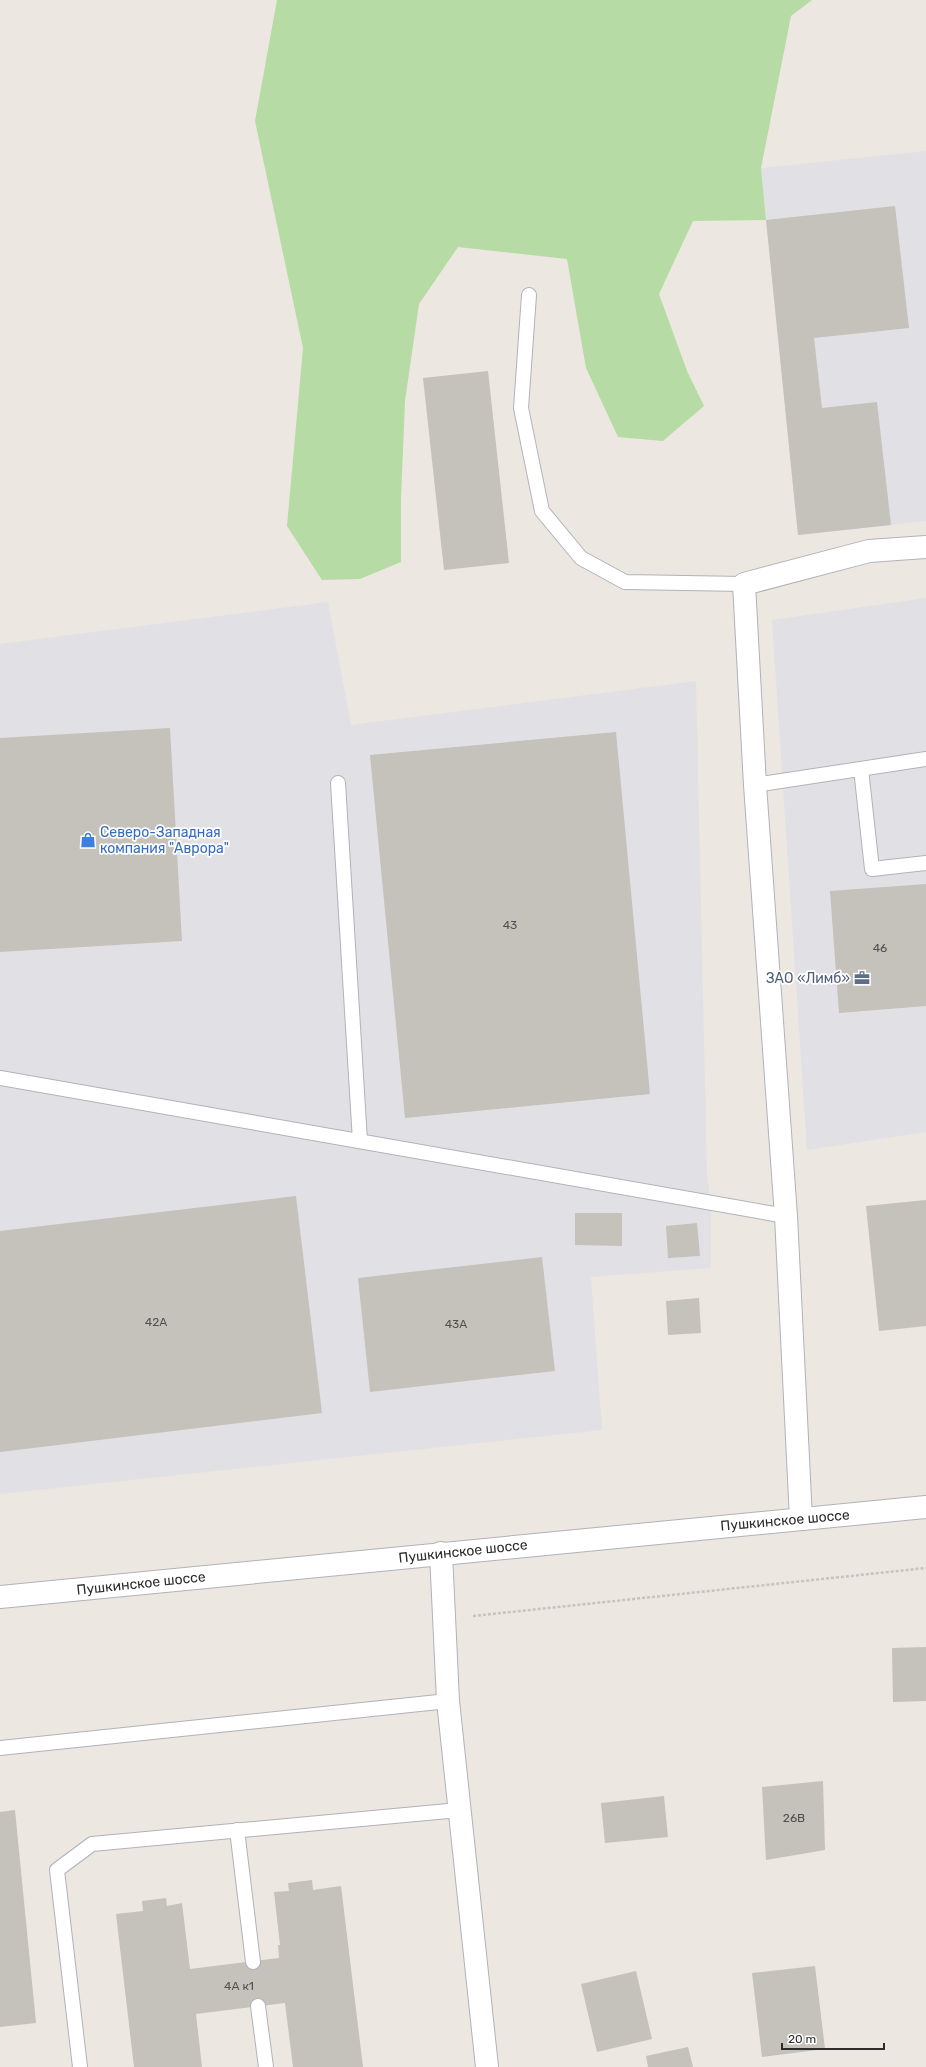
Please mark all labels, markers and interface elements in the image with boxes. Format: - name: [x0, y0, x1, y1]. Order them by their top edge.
- place label: Северо-Западная компания "Аврора": [100, 824, 229, 857]
- shop icon: Северо-Западная компания "Аврора": [79, 831, 97, 849]
- house number: 43: [503, 918, 517, 932]
- house number: 46: [873, 941, 887, 955]
- office icon: ЗАО «Лимб»: [853, 969, 871, 987]
- place label: ЗАО «Лимб»: [766, 970, 850, 987]
- house number: 42А: [145, 1315, 167, 1329]
- house number: 43А: [445, 1317, 467, 1331]
- street label: Пушкинское шоссе: [720, 1506, 851, 1535]
- street label: Пушкинское шоссе: [398, 1536, 529, 1567]
- street label: Пушкинское шоссе: [76, 1568, 207, 1599]
- house number: 26В: [783, 1811, 805, 1825]
- house number: 4А к1: [224, 1979, 254, 1993]
- scale bar: [782, 2025, 884, 2051]
- text: 20 m: [788, 2032, 816, 2046]

